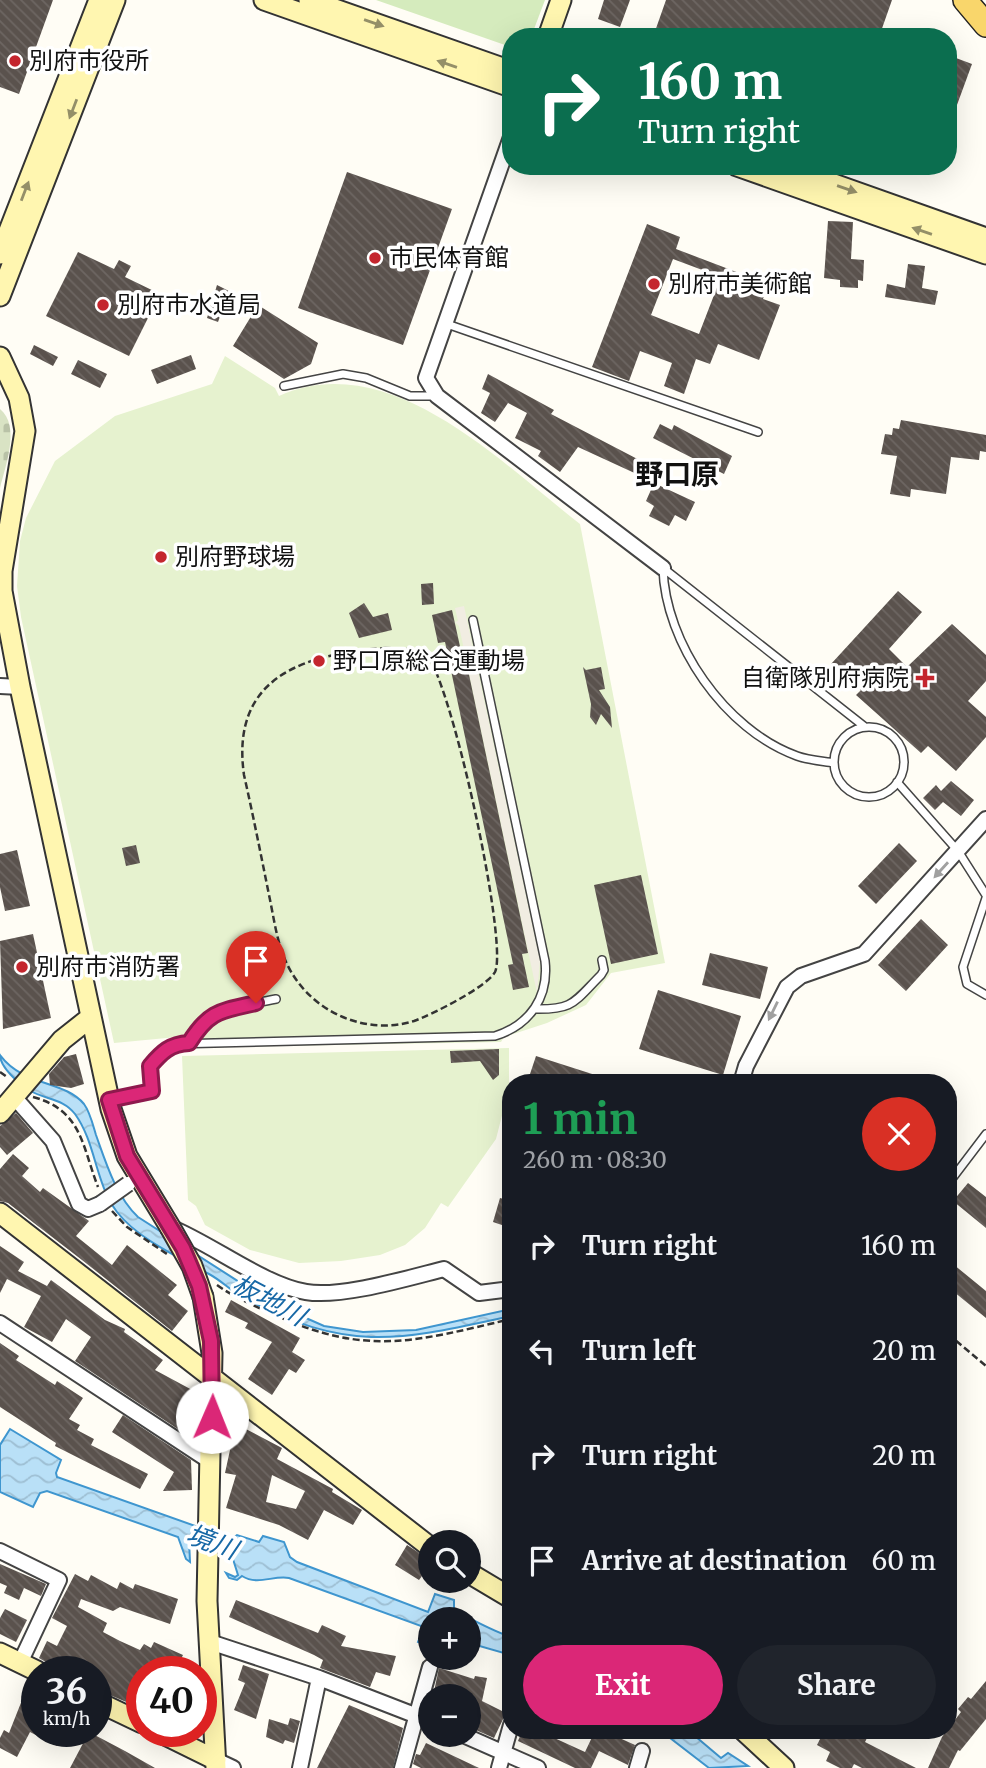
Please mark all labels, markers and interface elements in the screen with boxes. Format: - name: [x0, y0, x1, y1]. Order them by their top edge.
- one-way arrow: [363, 18, 384, 29]
- place label: 別府市役所: [29, 45, 149, 76]
- text: 160 m: [638, 51, 782, 112]
- marker: 別府市役所: [7, 53, 23, 69]
- icon: right: [523, 56, 614, 147]
- one-way arrow: [436, 58, 457, 69]
- one-way arrow: [67, 99, 78, 120]
- text: Turn right: [638, 112, 800, 152]
- one-way arrow: [19, 180, 30, 201]
- one-way arrow: [837, 184, 858, 195]
- one-way arrow: [911, 225, 932, 236]
- place label: 市民体育館: [389, 242, 509, 273]
- marker: 市民体育館: [367, 250, 383, 266]
- place label: 別府市美術館: [668, 268, 812, 299]
- marker: 別府市美術館: [646, 276, 662, 292]
- place label: 別府市水道局: [117, 289, 261, 320]
- marker: 別府市水道局: [95, 297, 111, 313]
- district label: 野口原: [635, 456, 719, 492]
- place label: 別府野球場: [175, 541, 295, 572]
- marker: 別府野球場: [153, 549, 169, 565]
- place label: 野口原総合運動場: [333, 645, 525, 676]
- marker: 野口原総合運動場: [311, 653, 327, 669]
- place label: 自衛隊別府病院: [741, 662, 909, 693]
- marker: 自衛隊別府病院: [915, 668, 935, 688]
- one-way arrow: [933, 861, 949, 878]
- pin: [226, 931, 286, 1003]
- icon: arrive: [237, 942, 275, 980]
- place label: 別府市消防署: [36, 951, 180, 982]
- marker: 別府市消防署: [14, 959, 30, 975]
- one-way arrow: [767, 1002, 779, 1022]
- text: 1 min: [523, 1093, 637, 1145]
- button: close: [862, 1097, 936, 1171]
- text: 260 m · 08:30: [523, 1145, 667, 1174]
- icon: right: [523, 1227, 561, 1265]
- text: Turn right: [582, 1229, 717, 1262]
- text: 160 m: [861, 1229, 936, 1262]
- water label: 板地川: [227, 1267, 314, 1334]
- icon: left: [523, 1332, 561, 1370]
- text: Turn left: [582, 1334, 696, 1367]
- text: 20 m: [872, 1334, 936, 1367]
- position arrow: [175, 1380, 249, 1454]
- icon: right: [523, 1437, 561, 1475]
- text: Turn right: [582, 1439, 717, 1472]
- text: 20 m: [872, 1439, 936, 1472]
- water label: 境川: [182, 1517, 245, 1567]
- map controls: [418, 1530, 481, 1747]
- button: search: [418, 1530, 481, 1593]
- icon: arrive: [523, 1542, 561, 1580]
- text: Arrive at destination: [582, 1544, 847, 1577]
- text: 60 m: [872, 1544, 936, 1577]
- button: +: [418, 1607, 481, 1670]
- button: Exit: [523, 1645, 723, 1725]
- button: Share: [737, 1645, 936, 1725]
- speed limit sign: 40: [126, 1656, 217, 1747]
- text: 36: [46, 1670, 87, 1714]
- button: −: [418, 1684, 481, 1747]
- text: km/h: [43, 1707, 90, 1730]

